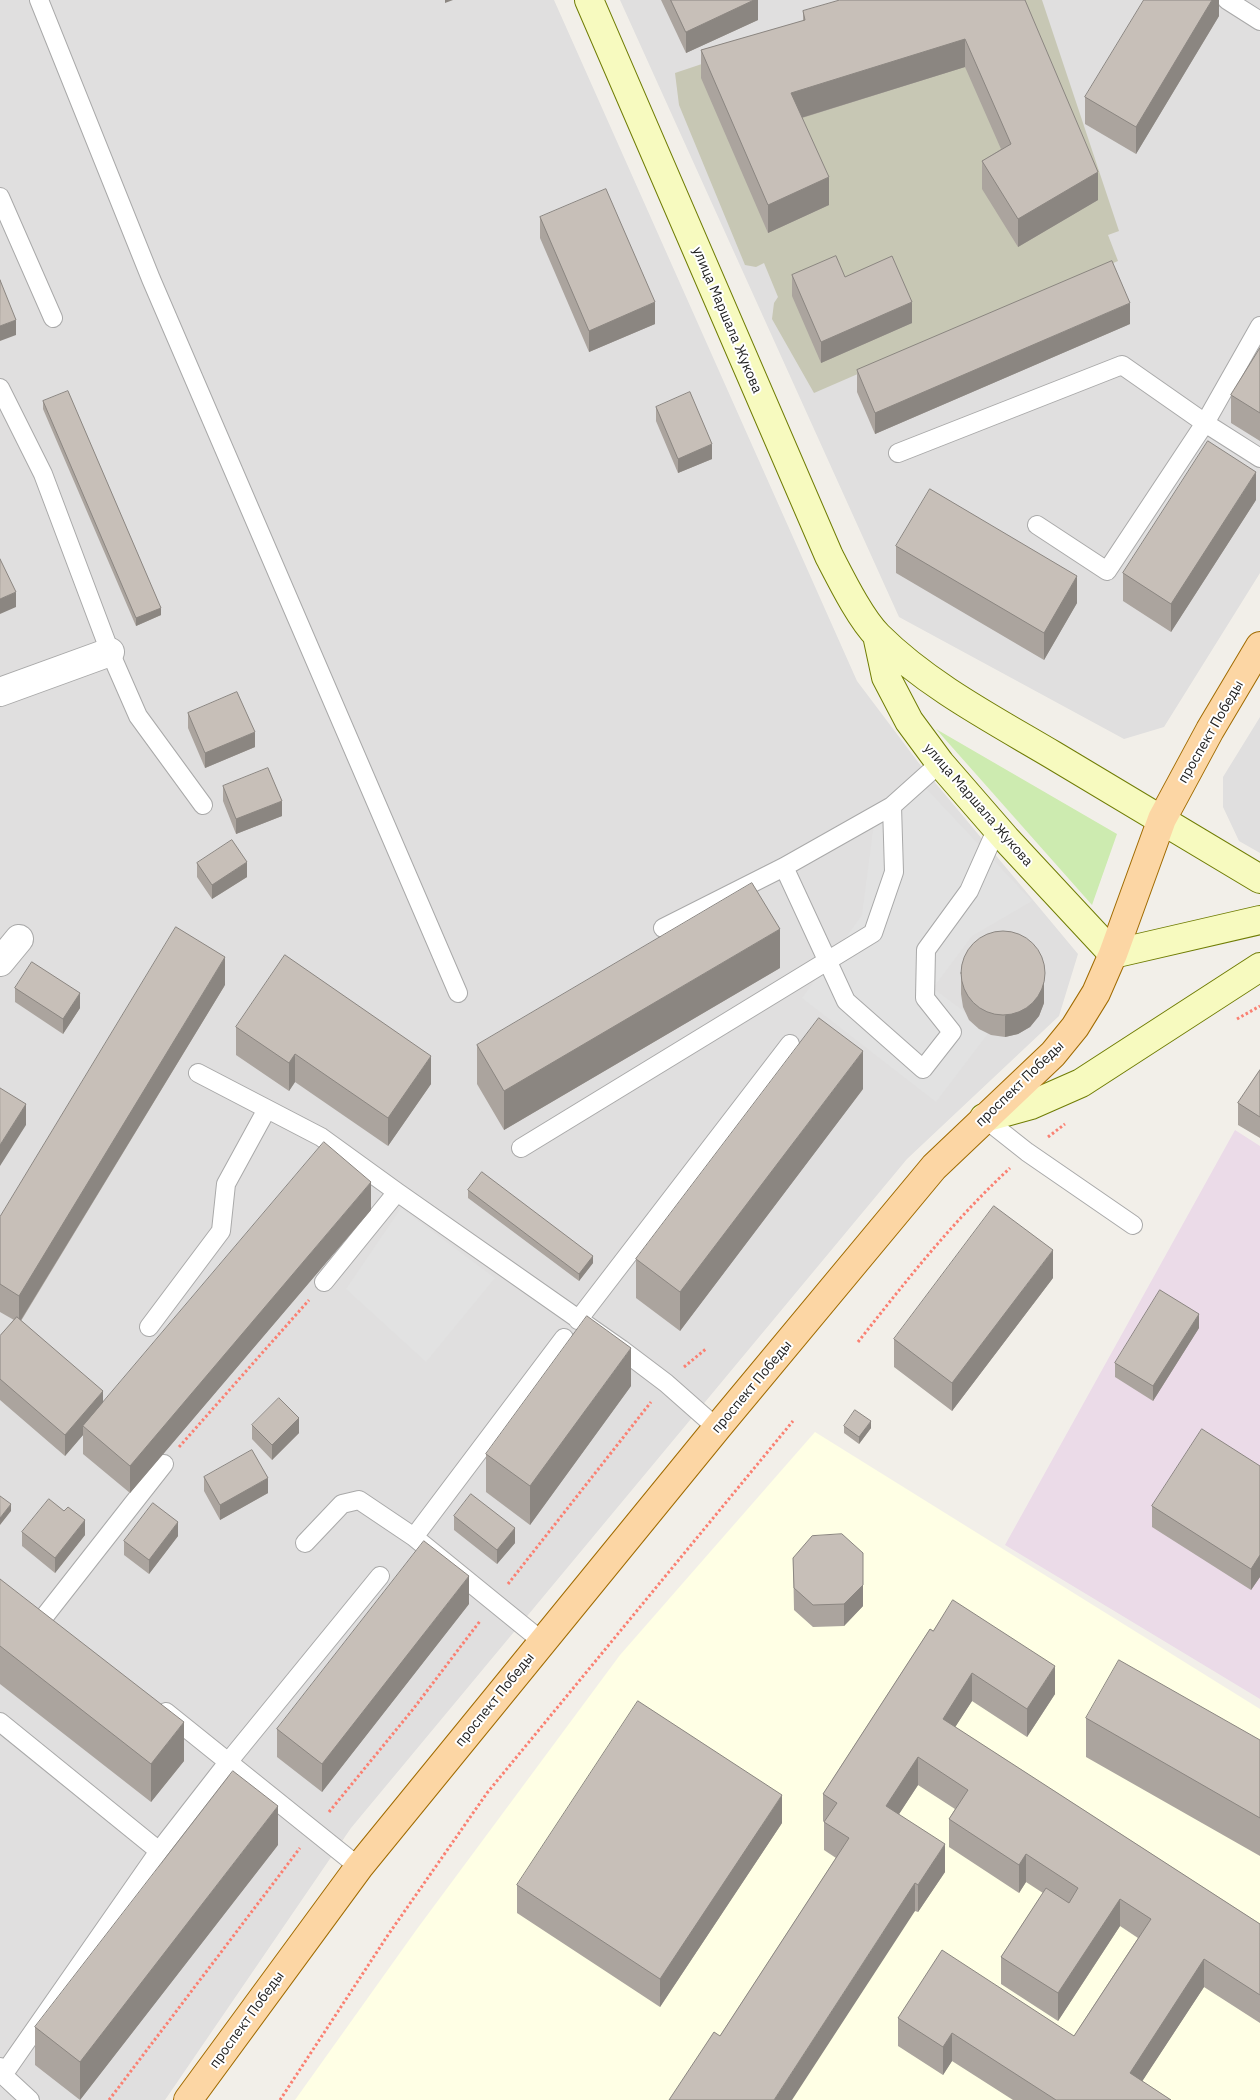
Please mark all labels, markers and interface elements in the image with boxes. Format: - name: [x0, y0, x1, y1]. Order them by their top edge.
- street label: улица Маршала Жукова: [689, 244, 765, 396]
- street label: проспект Победы: [1175, 678, 1247, 786]
- street label: улица Маршала Жукова: [920, 740, 1036, 870]
- street label: проспект Победы: [972, 1038, 1068, 1130]
- street label: проспект Победы: [708, 1337, 796, 1437]
- street label: проспект Победы: [452, 1650, 538, 1750]
- street label: проспект Победы: [206, 1968, 288, 2072]

